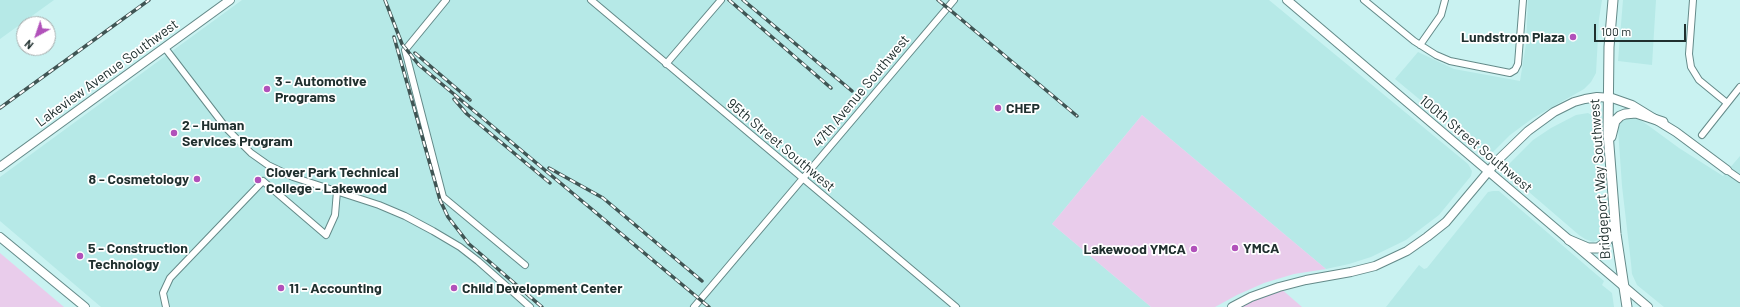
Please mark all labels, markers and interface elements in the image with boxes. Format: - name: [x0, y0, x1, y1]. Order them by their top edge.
- north arrow: [16, 16, 56, 56]
- street label: Lakeview Avenue Southwest: [33, 16, 181, 130]
- scale bar: [1596, 16, 1688, 42]
- text: 100 m: [1601, 24, 1631, 38]
- place label: Lundstrom Plaza: [1461, 29, 1565, 45]
- street label: 47th Avenue Southwest: [809, 31, 913, 151]
- marker: Lundstrom Plaza: [1568, 32, 1578, 42]
- text: N: [22, 37, 36, 52]
- place label: 3 - Automotive Programs: [275, 73, 367, 106]
- marker: 3 - Automotive Programs: [262, 84, 272, 94]
- street label: 100th Street Southwest: [1416, 92, 1536, 196]
- street label: 95th Street Southwest: [724, 95, 838, 195]
- street label: Bridgeport Way Southwest: [1586, 98, 1614, 260]
- place label: CHEP: [1006, 100, 1040, 116]
- marker: CHEP: [993, 103, 1003, 113]
- place label: 2 - Human Services Program: [182, 117, 293, 150]
- marker: 2 - Human Services Program: [169, 128, 179, 138]
- place label: Clover Park Technical College - Lakewood: [266, 164, 399, 196]
- place label: 8 - Cosmetology: [89, 171, 189, 187]
- marker: 8 - Cosmetology: [192, 174, 202, 184]
- marker: Clover Park Technical College - Lakewood: [253, 175, 263, 185]
- place label: 5 - Construction Technology: [88, 240, 188, 272]
- place label: YMCA: [1243, 240, 1279, 256]
- place label: Lakewood YMCA: [1083, 241, 1186, 257]
- marker: YMCA: [1230, 243, 1240, 253]
- marker: Lakewood YMCA: [1189, 244, 1199, 254]
- marker: 5 - Construction Technology: [75, 251, 85, 261]
- place label: 11 - Accounting: [289, 280, 382, 296]
- place label: Child Development Center: [462, 280, 623, 296]
- marker: 11 - Accounting: [276, 283, 286, 293]
- marker: Child Development Center: [449, 283, 459, 293]

